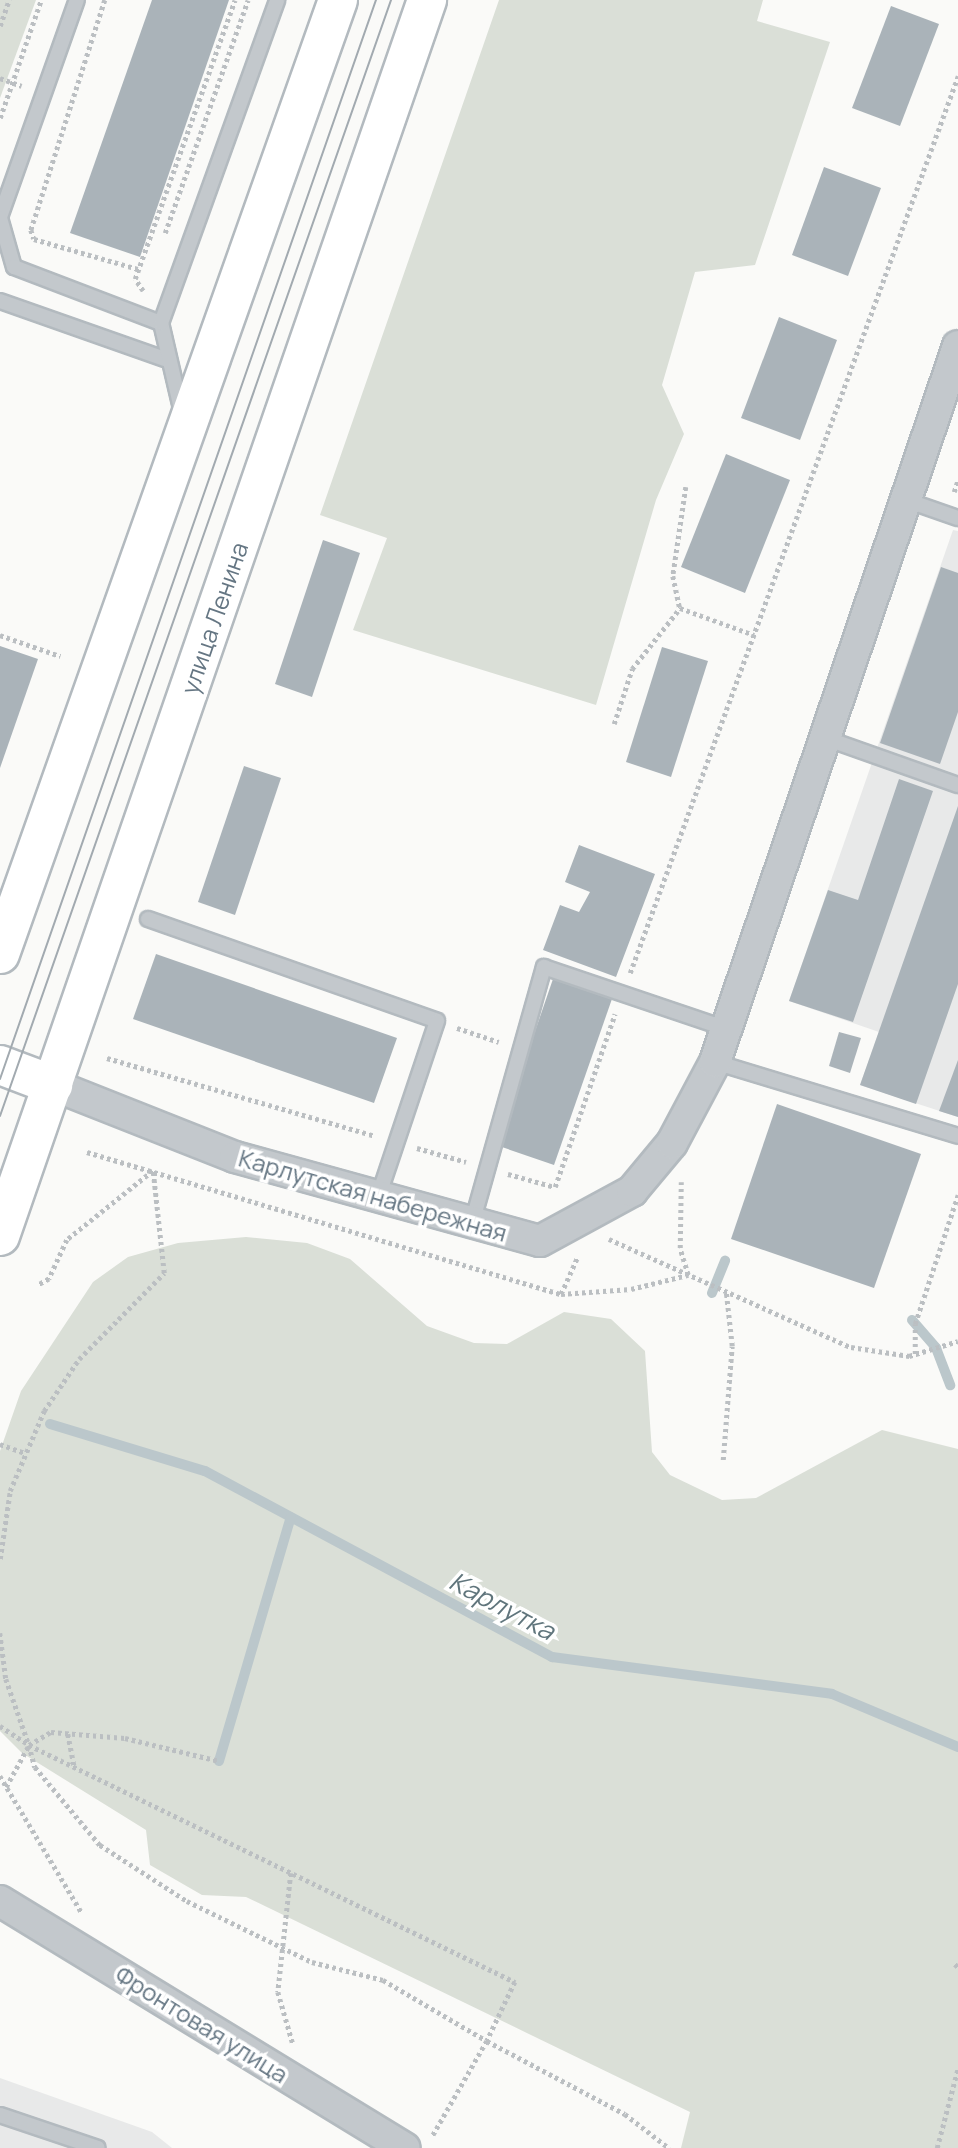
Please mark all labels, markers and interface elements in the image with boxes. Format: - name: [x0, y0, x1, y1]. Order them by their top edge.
- street label: улица Ленина: [175, 538, 253, 698]
- street label: Карлутская набережная: [236, 1143, 510, 1247]
- water label: Карлутка: [444, 1565, 560, 1647]
- street label: Фронтовая улица: [110, 1959, 294, 2089]

